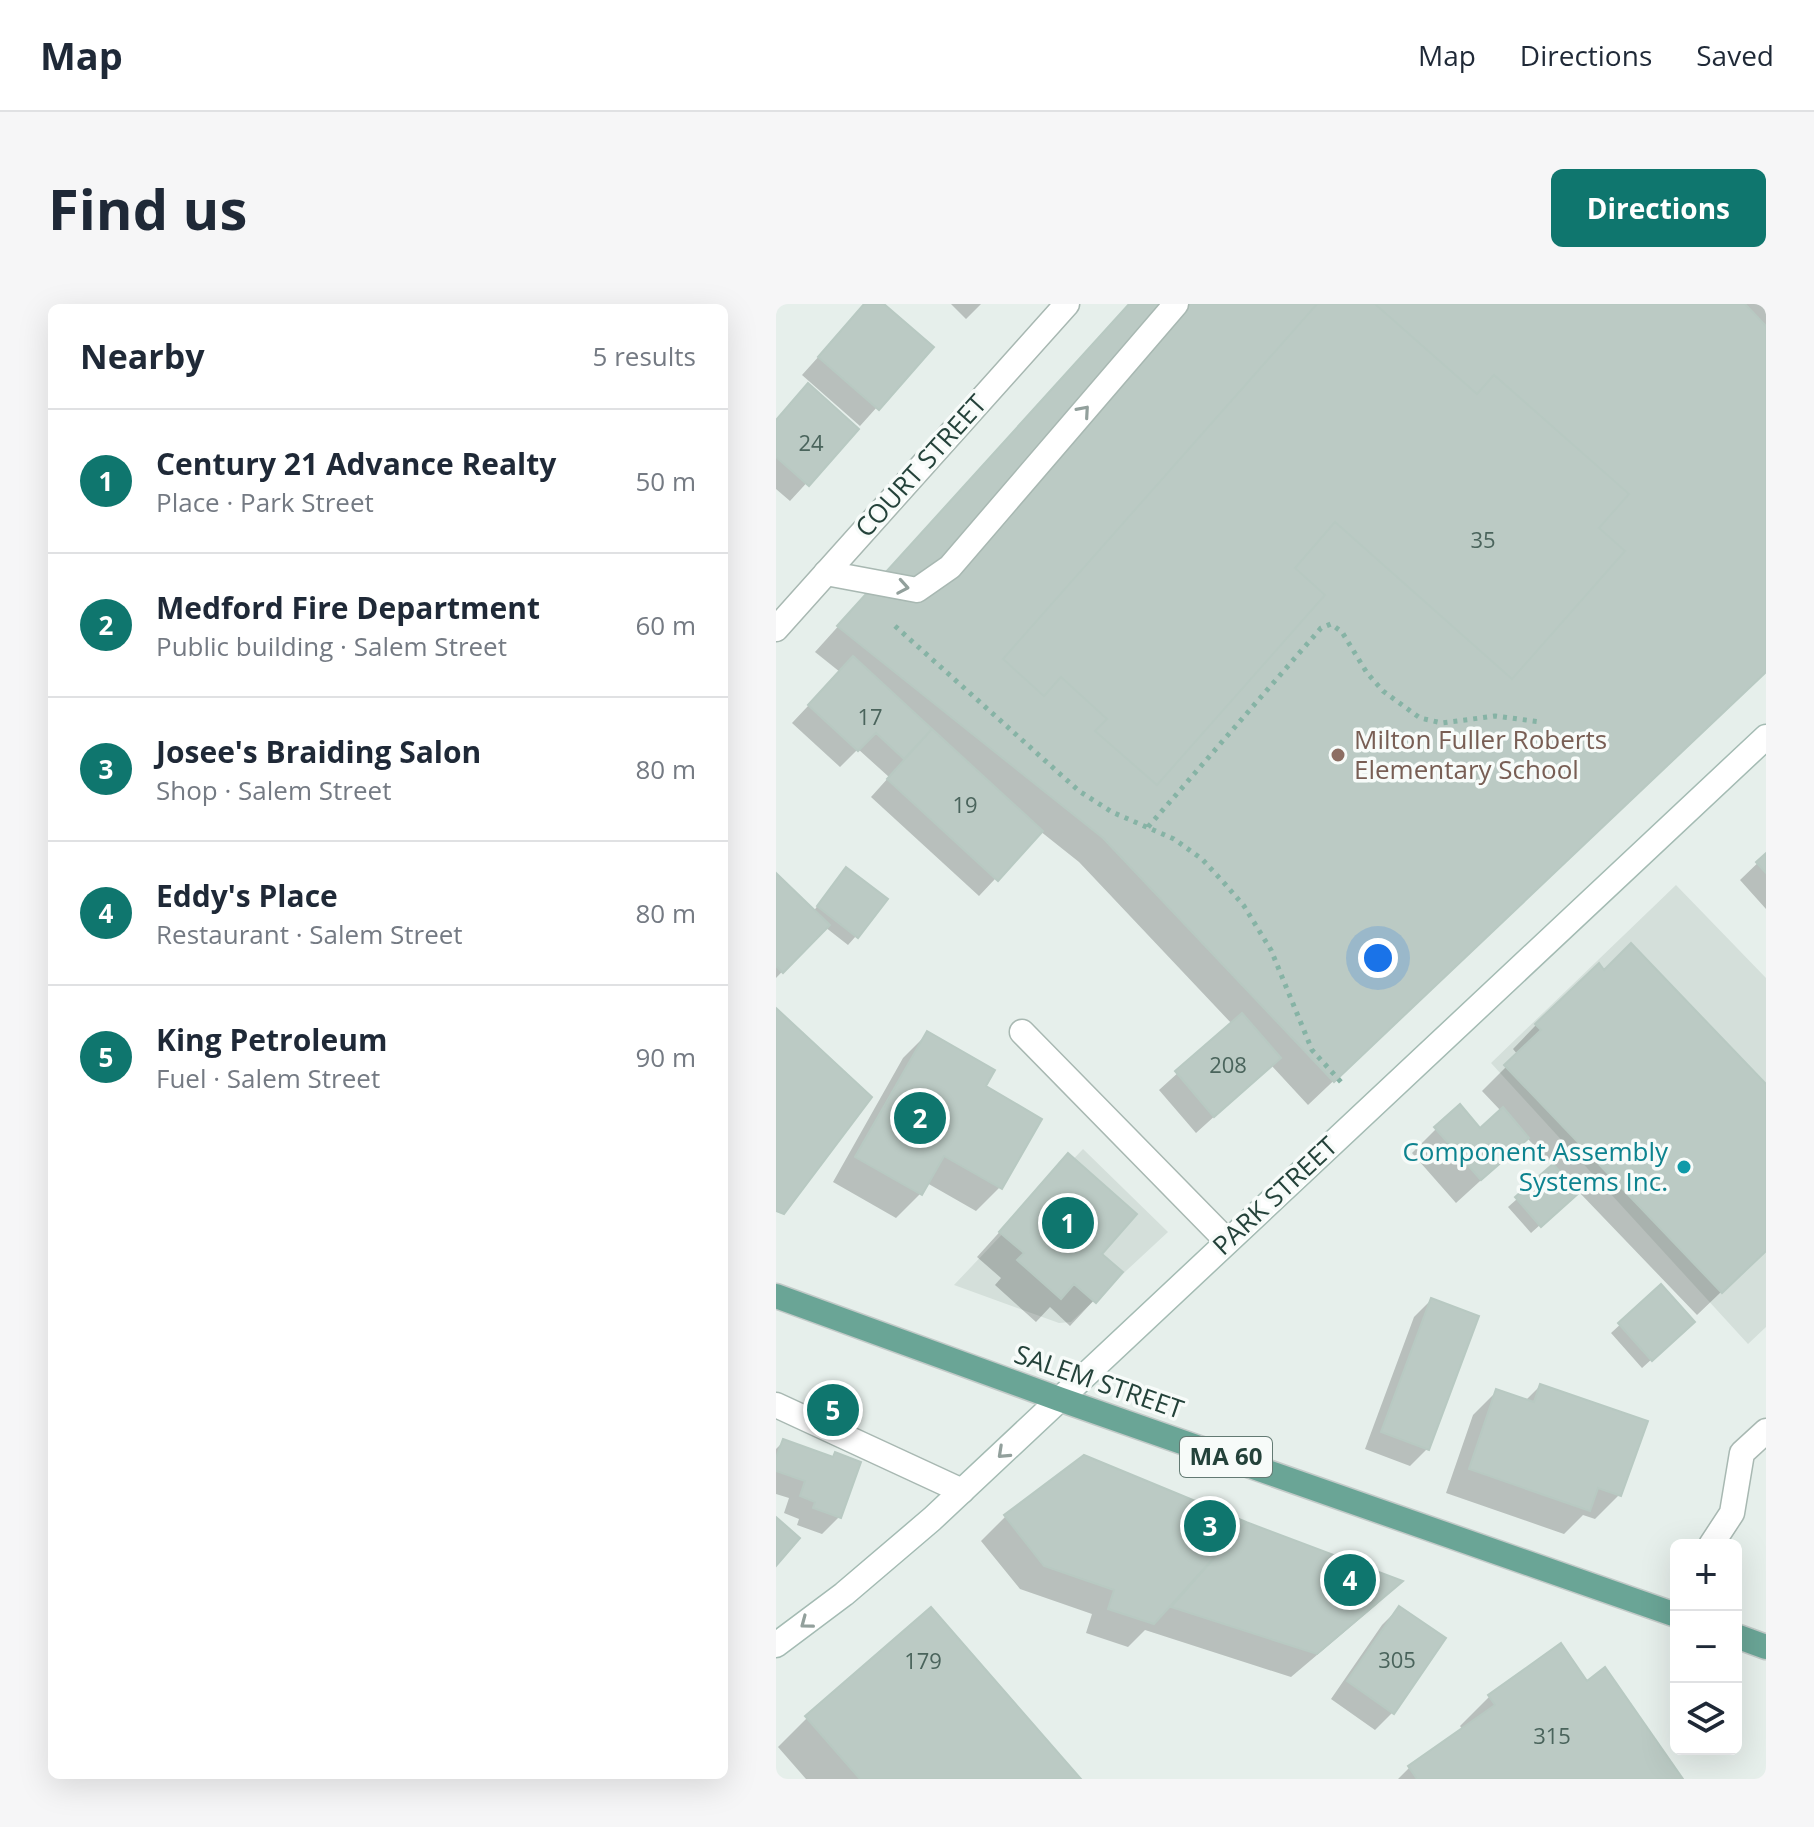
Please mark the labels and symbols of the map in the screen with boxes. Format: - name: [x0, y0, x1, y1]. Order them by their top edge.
- street label: COURT STREET: [846, 386, 994, 544]
- one-way arrow: [1074, 406, 1089, 420]
- house number: 24: [798, 427, 824, 457]
- house number: 35: [1470, 524, 1496, 554]
- one-way arrow: [896, 577, 910, 594]
- house number: 17: [857, 701, 883, 731]
- place label: Milton Fuller Roberts Elementary School: [1354, 721, 1607, 787]
- marker: Milton Fuller Roberts Elementary School: [1329, 746, 1347, 764]
- house number: 19: [952, 789, 978, 819]
- your location: [1358, 938, 1398, 978]
- house number: 208: [1209, 1049, 1247, 1079]
- pin: 2: [894, 1088, 946, 1148]
- street label: PARK STREET: [1204, 1128, 1345, 1263]
- place label: Component Assembly Systems Inc.: [1402, 1133, 1669, 1199]
- marker: Component Assembly Systems Inc.: [1675, 1158, 1693, 1176]
- pin: 1: [1042, 1193, 1094, 1253]
- street label: SALEM STREET: [1010, 1335, 1189, 1427]
- pin: 5: [807, 1380, 859, 1440]
- road number: MA 60: [1180, 1437, 1272, 1477]
- one-way arrow: [997, 1444, 1012, 1458]
- pin: 3: [1184, 1496, 1236, 1556]
- pin: 4: [1324, 1550, 1376, 1610]
- one-way arrow: [800, 1613, 815, 1627]
- house number: 305: [1378, 1644, 1416, 1674]
- house number: 179: [904, 1645, 942, 1675]
- house number: 315: [1533, 1720, 1571, 1750]

